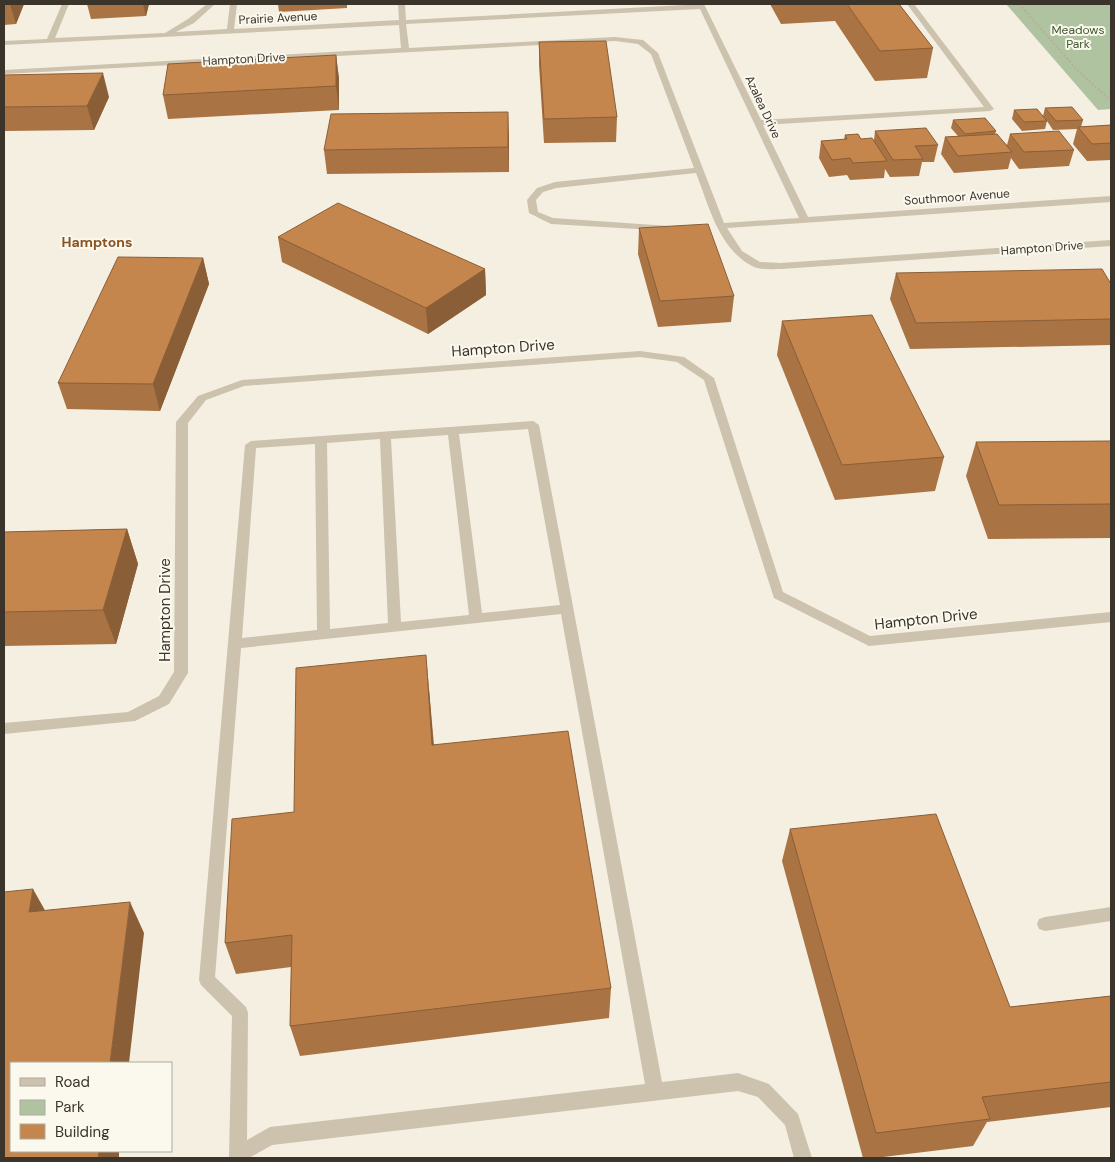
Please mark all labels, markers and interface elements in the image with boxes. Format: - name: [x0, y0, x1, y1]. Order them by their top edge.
- street label: Prairie Avenue: [238, 8, 318, 28]
- park label: Meadows Park: [1051, 22, 1105, 52]
- street label: Hampton Drive: [202, 49, 286, 69]
- street label: Azalea Drive: [741, 73, 785, 141]
- street label: Southmoor Avenue: [904, 185, 1011, 209]
- district label: Hamptons: [62, 233, 132, 251]
- street label: Hampton Drive: [1000, 237, 1084, 259]
- street label: Hampton Drive: [451, 334, 555, 362]
- street label: Hampton Drive: [155, 558, 175, 662]
- street label: Hampton Drive: [873, 604, 979, 634]
- legend: [10, 1062, 172, 1152]
- text: Road: [55, 1072, 90, 1092]
- text: Park: [55, 1097, 85, 1117]
- text: Building: [55, 1122, 110, 1142]

